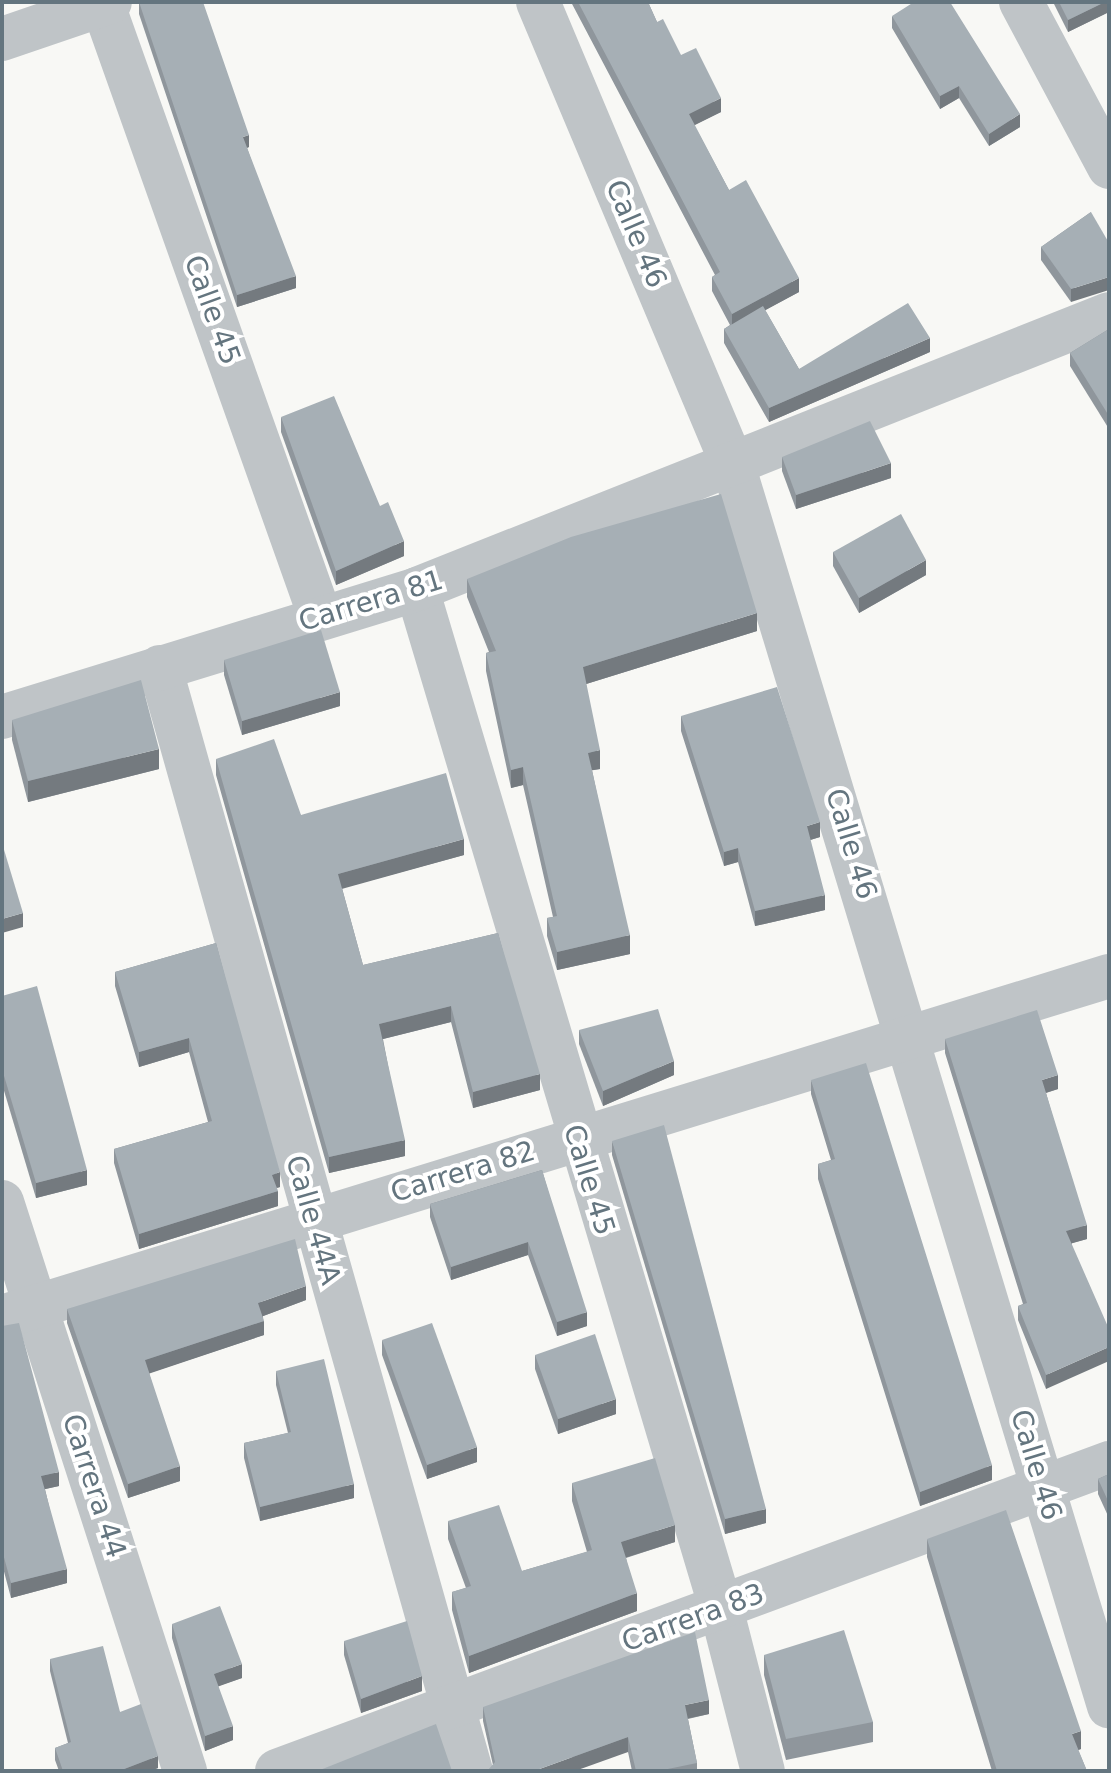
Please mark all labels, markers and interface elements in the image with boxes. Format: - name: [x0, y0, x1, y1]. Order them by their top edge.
- street label: Calle 46: [598, 175, 674, 293]
- street label: Calle 45: [177, 251, 247, 369]
- street label: Carrera 81: [295, 563, 447, 639]
- street label: Calle 46: [818, 785, 884, 903]
- street label: Calle 45: [556, 1121, 622, 1239]
- street label: Carrera 82: [387, 1134, 539, 1210]
- street label: Calle 44A: [278, 1151, 348, 1289]
- street label: Calle 46: [1003, 1406, 1069, 1524]
- street label: Carrera 44: [55, 1410, 133, 1562]
- street label: Carrera 83: [617, 1577, 769, 1659]

